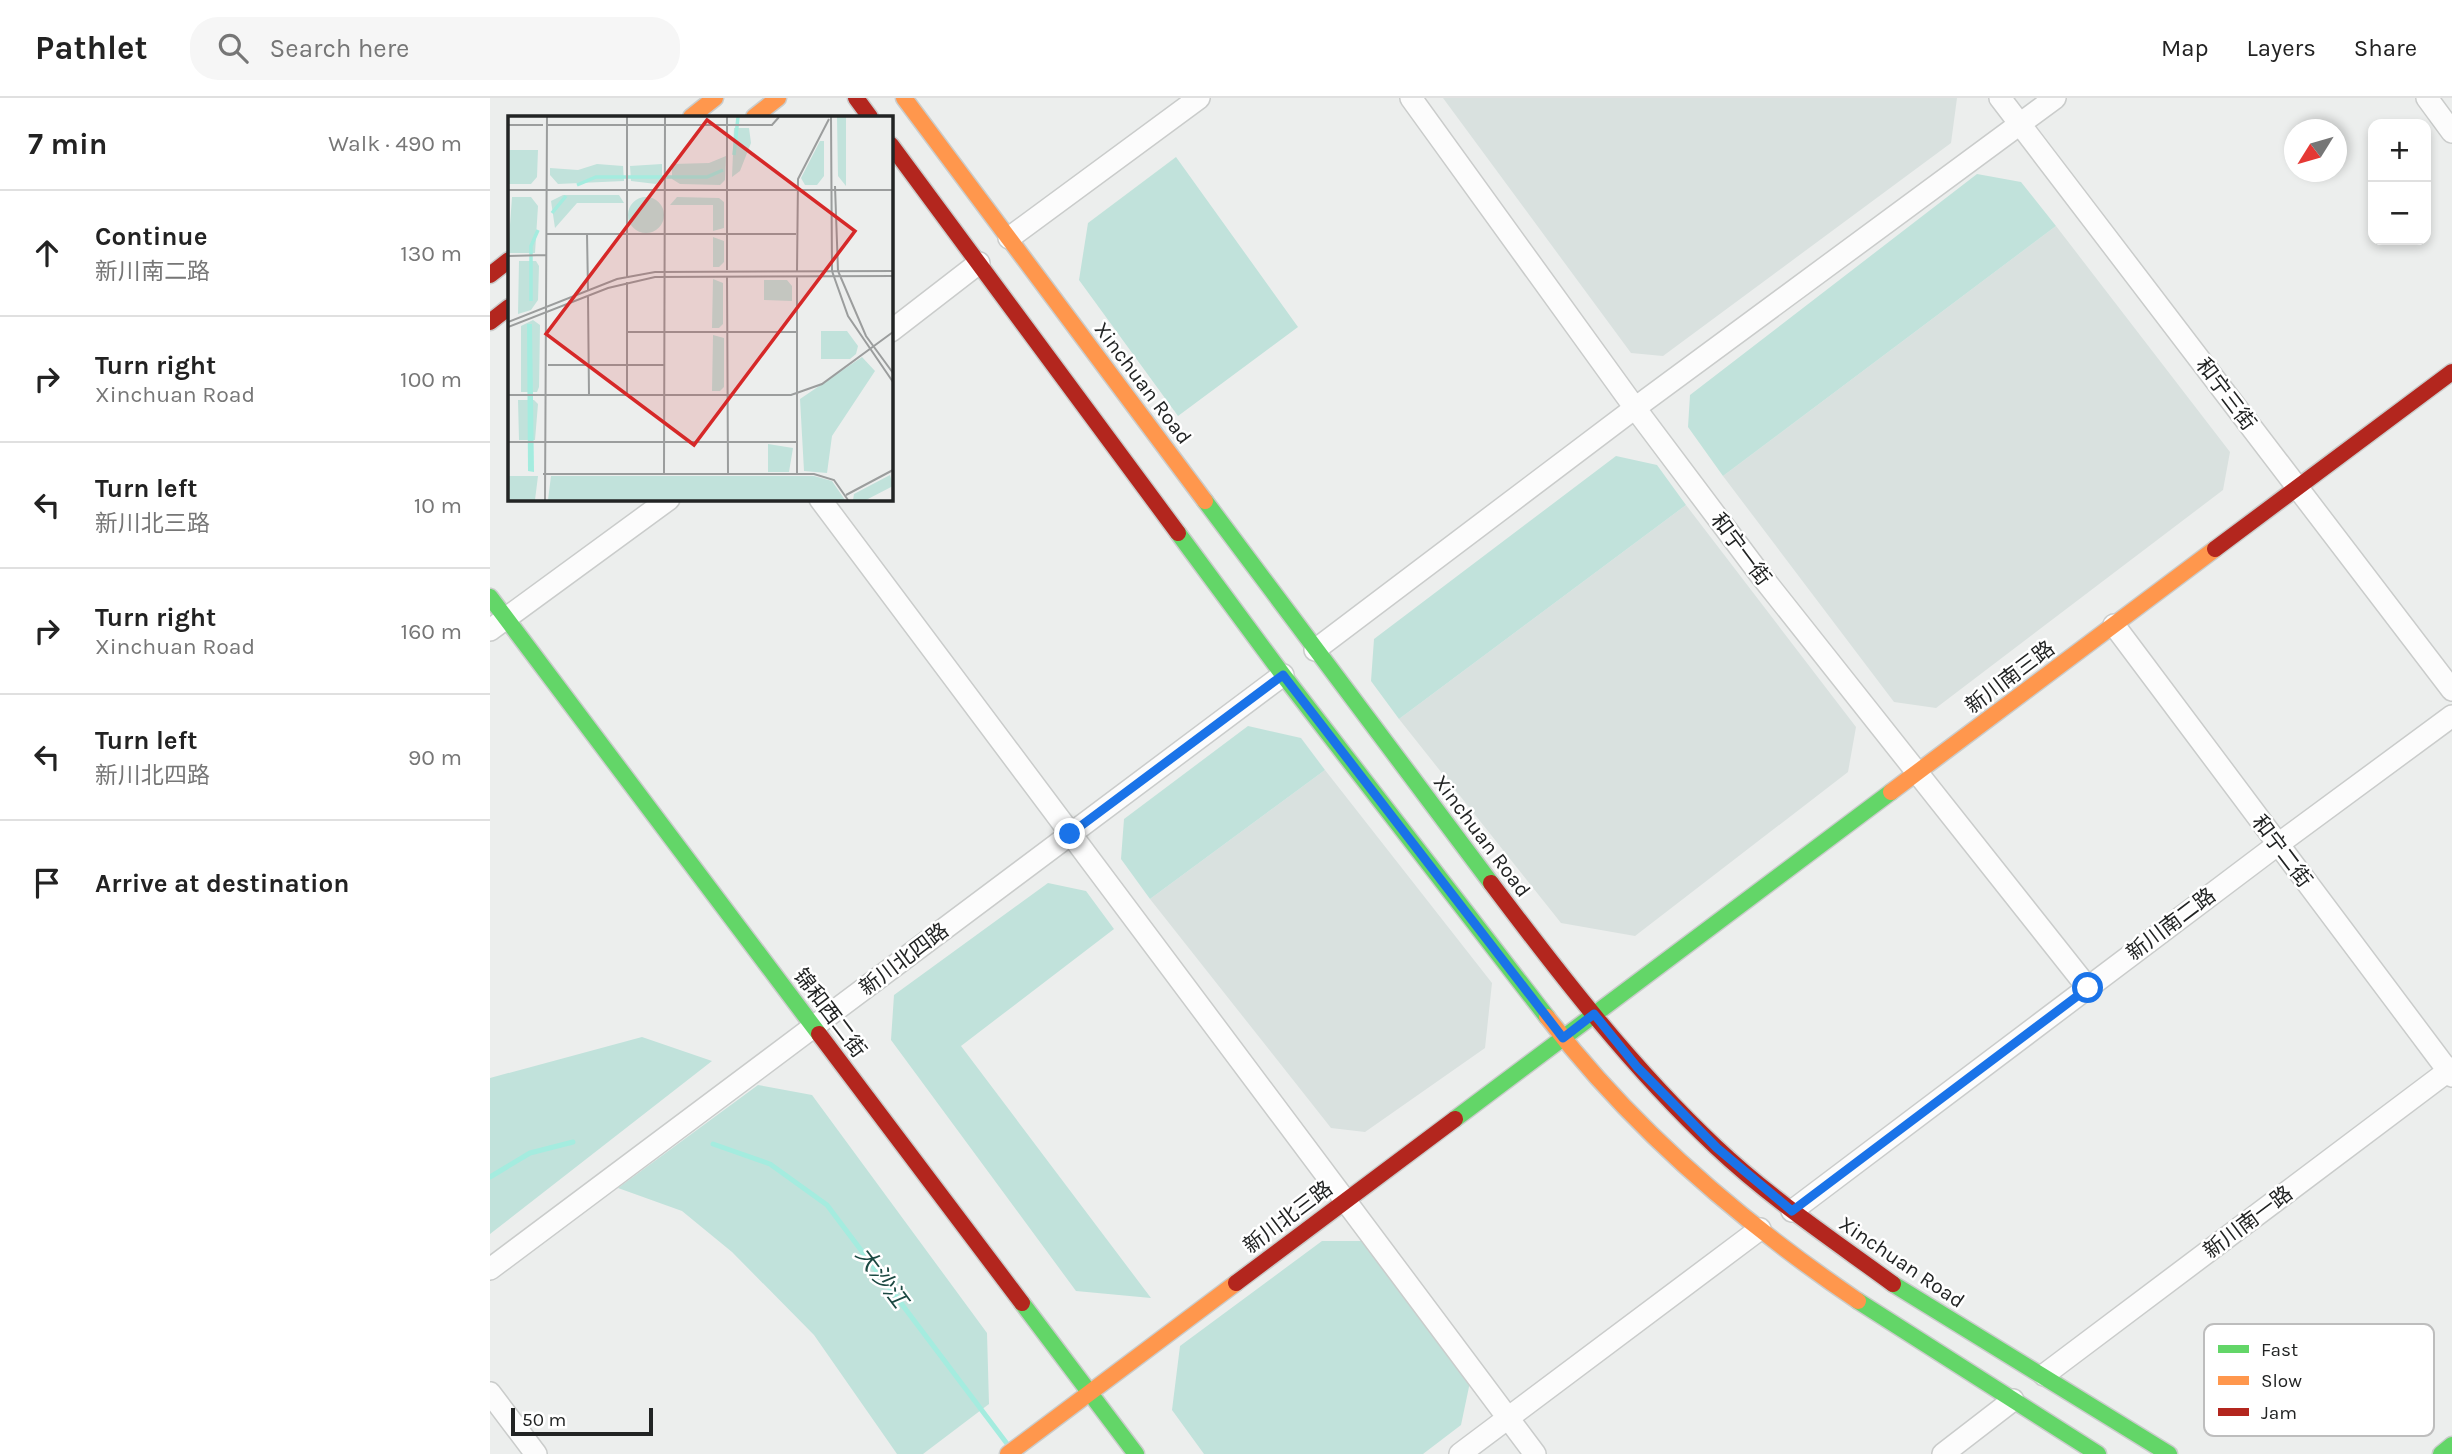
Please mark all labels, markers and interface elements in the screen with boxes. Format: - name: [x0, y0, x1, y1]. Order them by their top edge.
- search box: [190, 17, 680, 80]
- text: Pathlet: [35, 29, 148, 67]
- icon: search: [214, 29, 252, 67]
- text: Search here: [270, 33, 409, 64]
- text: Map: [2161, 34, 2209, 62]
- text: Layers: [2247, 34, 2316, 62]
- text: Share: [2354, 34, 2417, 62]
- inset map: [508, 116, 892, 500]
- north arrow: [2284, 119, 2347, 182]
- map controls: [2368, 119, 2431, 245]
- button: +: [2368, 119, 2431, 182]
- text: 7 min: [28, 126, 108, 162]
- text: Walk · 490 m: [328, 130, 462, 157]
- button: −: [2368, 182, 2431, 245]
- text: Continue: [95, 221, 207, 252]
- icon: ahead: [28, 234, 66, 272]
- text: 130 m: [400, 240, 462, 267]
- text: 新川南二路: [95, 258, 210, 285]
- street label: Xinchuan Road: [1089, 317, 1197, 449]
- text: Turn right: [95, 350, 216, 381]
- street label: 和宁三街: [2191, 353, 2261, 435]
- icon: right: [28, 360, 66, 398]
- text: 100 m: [400, 366, 462, 393]
- text: Xinchuan Road: [95, 381, 255, 408]
- text: Turn left: [95, 473, 197, 504]
- icon: left: [28, 486, 66, 524]
- text: 10 m: [414, 492, 462, 519]
- street label: 和宁一街: [1706, 508, 1776, 590]
- text: 新川北三路: [95, 510, 210, 537]
- text: Turn right: [95, 602, 216, 633]
- icon: right: [28, 612, 66, 650]
- text: 160 m: [401, 618, 462, 645]
- text: Xinchuan Road: [95, 633, 255, 660]
- street label: 新川南三路: [1961, 636, 2059, 718]
- text: Turn left: [95, 725, 197, 756]
- icon: left: [28, 738, 66, 776]
- text: 90 m: [408, 744, 462, 771]
- text: 新川北四路: [95, 762, 210, 789]
- street label: Xinchuan Road: [1428, 770, 1536, 902]
- street label: 和宁二街: [2247, 810, 2317, 892]
- route end: [1054, 818, 1085, 849]
- icon: arrive: [28, 864, 66, 902]
- text: Arrive at destination: [95, 868, 349, 899]
- street label: 新川南二路: [2122, 883, 2220, 965]
- street label: 新川北四路: [855, 918, 953, 1000]
- street label: 锦和西二街: [789, 964, 871, 1062]
- route start: [2072, 972, 2103, 1003]
- street label: 新川北三路: [1239, 1176, 1337, 1258]
- street label: 新川南一路: [2199, 1181, 2297, 1263]
- street label: Xinchuan Road: [1835, 1211, 1969, 1313]
- water label: 大沙江: [850, 1242, 915, 1315]
- legend: [2204, 1324, 2434, 1436]
- text: Fast: [2261, 1339, 2298, 1361]
- text: Slow: [2261, 1370, 2302, 1392]
- text: Jam: [2261, 1402, 2297, 1424]
- scale bar: [511, 1405, 653, 1437]
- text: 50 m: [522, 1409, 566, 1431]

